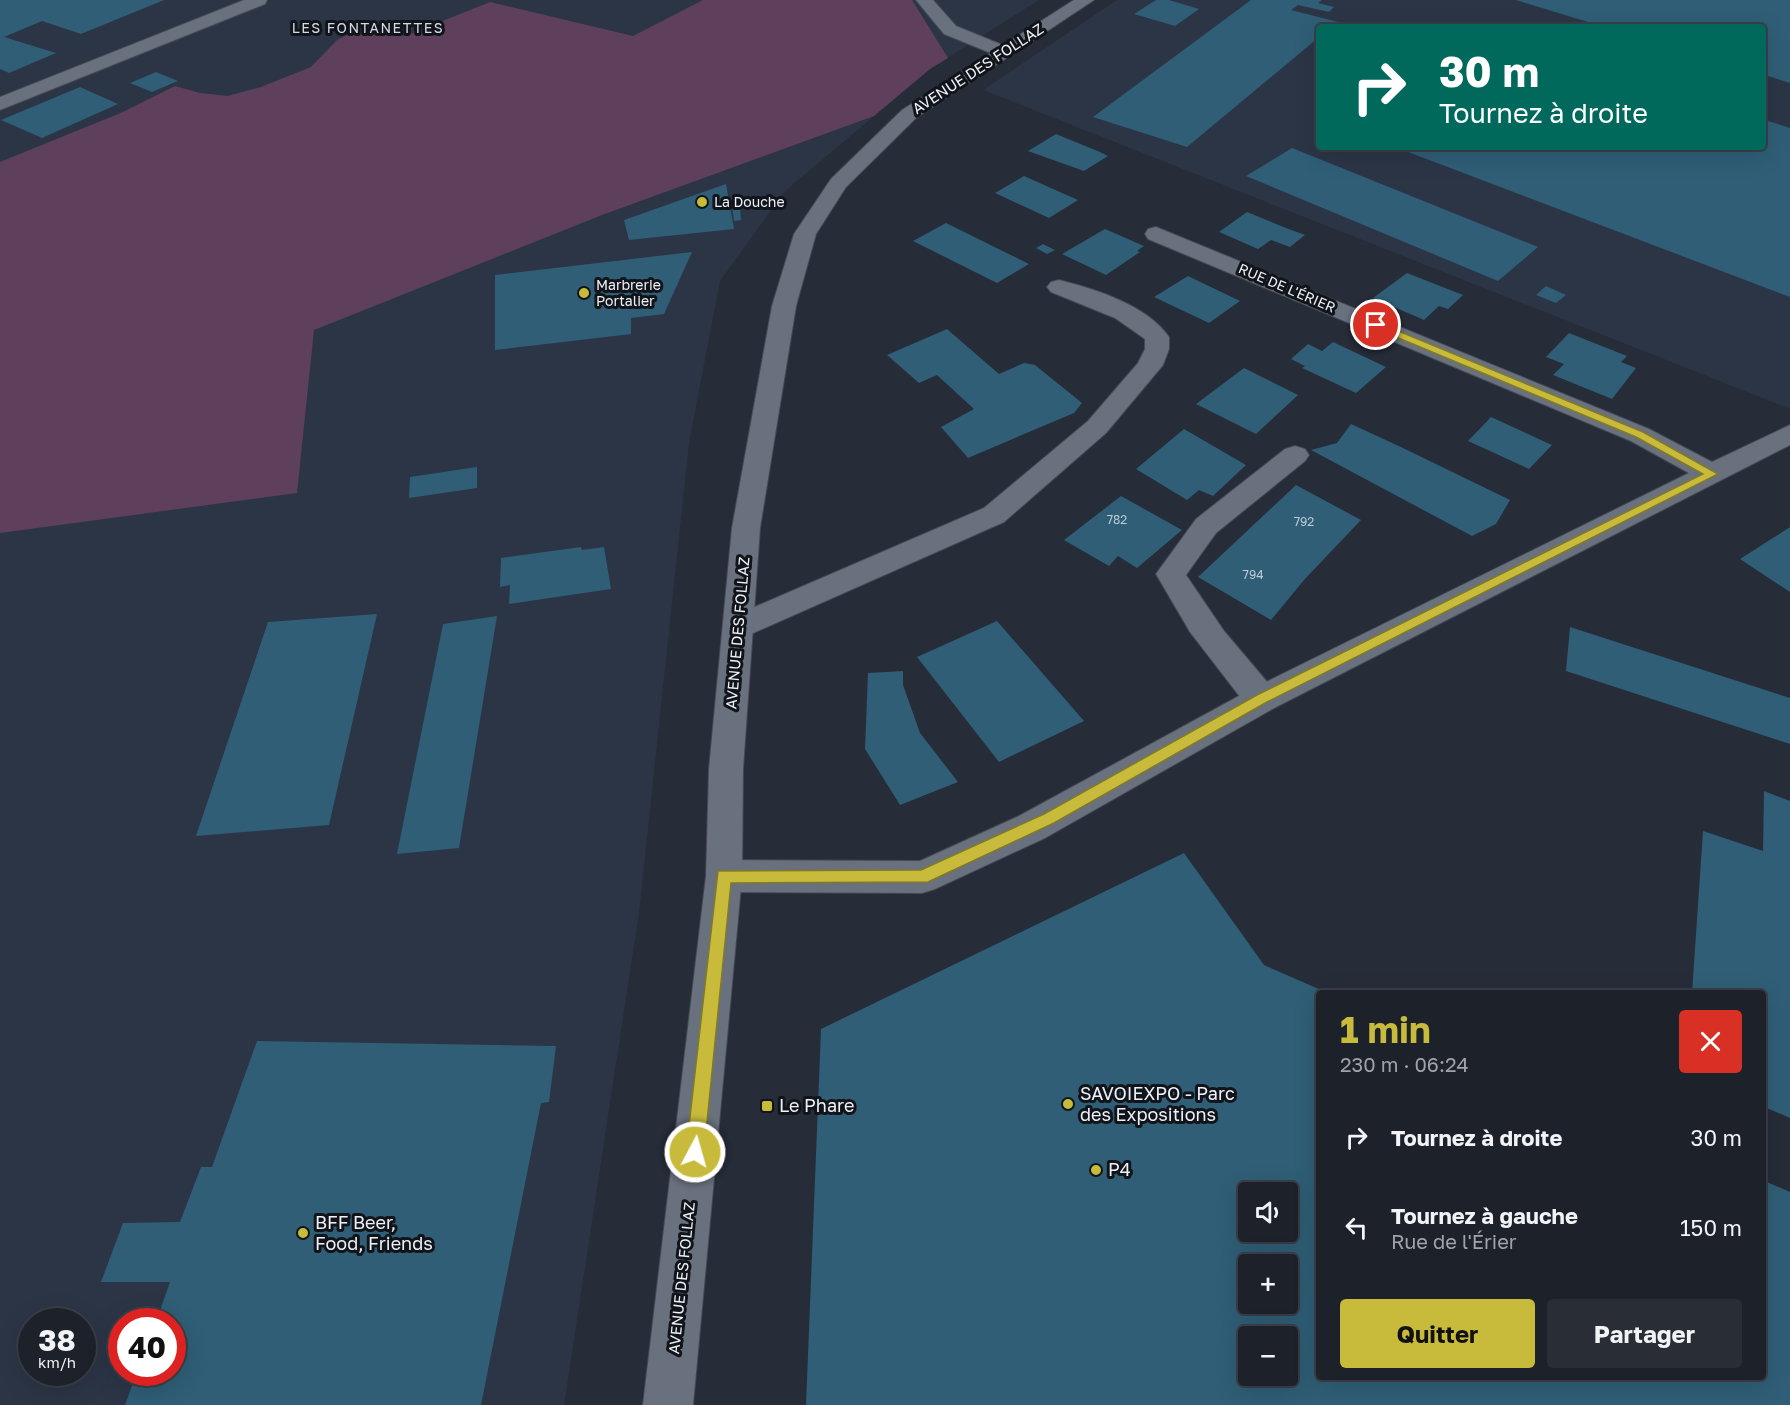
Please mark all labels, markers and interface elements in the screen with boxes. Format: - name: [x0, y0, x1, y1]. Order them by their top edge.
- district label: LES FONTANETTES: [292, 19, 444, 36]
- street label: AVENUE DES FOLLAZ: [909, 19, 1046, 117]
- text: 30 m: [1439, 46, 1539, 96]
- icon: right: [1340, 48, 1418, 126]
- text: Tournez à droite: [1439, 97, 1648, 129]
- place label: La Douche: [714, 193, 785, 210]
- marker: La Douche: [695, 195, 709, 209]
- street label: RUE DE L'ÉRIER: [1236, 259, 1338, 316]
- place label: Marbrerie Portalier: [596, 276, 661, 309]
- marker: Marbrerie Portalier: [577, 286, 591, 300]
- pin: [1350, 299, 1401, 350]
- icon: arrive: [1359, 308, 1392, 341]
- house number: 782: [1107, 512, 1127, 527]
- house number: 792: [1294, 514, 1314, 529]
- street label: AVENUE DES FOLLAZ: [721, 556, 753, 710]
- house number: 794: [1243, 567, 1263, 582]
- text: 1 min: [1340, 1008, 1431, 1051]
- button: close: [1679, 1010, 1742, 1073]
- text: 230 m · 06:24: [1340, 1052, 1469, 1076]
- place label: SAVOIEXPO - Parc des Expositions: [1080, 1082, 1235, 1125]
- place label: Le Phare: [779, 1094, 854, 1116]
- marker: SAVOIEXPO - Parc des Expositions: [1061, 1097, 1075, 1111]
- marker: Le Phare: [760, 1099, 774, 1113]
- position arrow: [663, 1120, 727, 1184]
- icon: right: [1340, 1121, 1373, 1154]
- text: Tournez à droite: [1391, 1124, 1562, 1151]
- text: 30 m: [1691, 1124, 1742, 1151]
- place label: P4: [1108, 1158, 1131, 1180]
- marker: P4: [1089, 1163, 1103, 1177]
- map controls: [1238, 1182, 1298, 1386]
- button: sound: [1238, 1182, 1298, 1242]
- street label: AVENUE DES FOLLAZ: [664, 1201, 698, 1355]
- text: Tournez à gauche: [1391, 1202, 1578, 1229]
- place label: BFF Beer, Food, Friends: [315, 1211, 433, 1254]
- icon: left: [1340, 1211, 1373, 1244]
- text: 150 m: [1680, 1214, 1742, 1241]
- marker: BFF Beer, Food, Friends: [296, 1226, 310, 1240]
- text: Rue de l'Érier: [1391, 1229, 1517, 1253]
- button: +: [1238, 1254, 1298, 1314]
- button: Quitter: [1340, 1299, 1535, 1368]
- button: Partager: [1547, 1299, 1742, 1368]
- speed limit sign: 40: [108, 1308, 186, 1386]
- text: 38: [38, 1322, 76, 1358]
- button: −: [1238, 1326, 1298, 1386]
- text: km/h: [38, 1353, 76, 1371]

